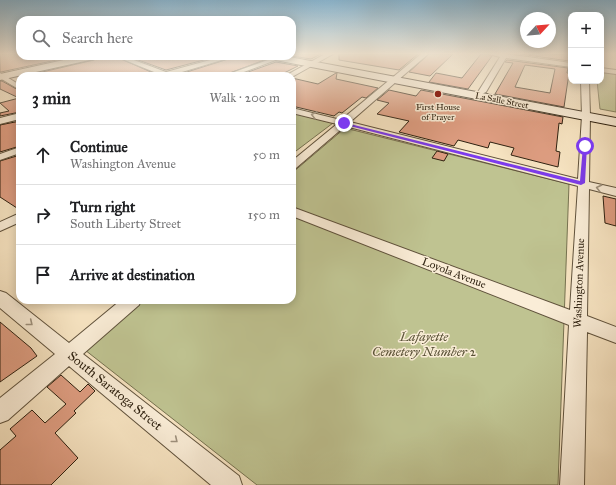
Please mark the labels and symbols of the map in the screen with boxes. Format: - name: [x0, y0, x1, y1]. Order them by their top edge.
- north arrow: [520, 12, 556, 48]
- marker: First House of Prayer: [433, 89, 443, 99]
- street label: La Salle Street: [474, 89, 530, 111]
- place label: First House of Prayer: [416, 101, 460, 122]
- one-way arrow: [311, 112, 317, 120]
- route end: [335, 114, 353, 132]
- route start: [576, 137, 594, 155]
- one-way arrow: [596, 184, 603, 192]
- street label: Washington Avenue: [571, 238, 587, 328]
- street label: Loyola Avenue: [420, 255, 488, 291]
- one-way arrow: [26, 318, 33, 325]
- park label: Lafayette Cemetery Number 2: [372, 329, 477, 360]
- street label: South Saratoga Street: [65, 348, 166, 434]
- one-way arrow: [170, 435, 177, 442]

